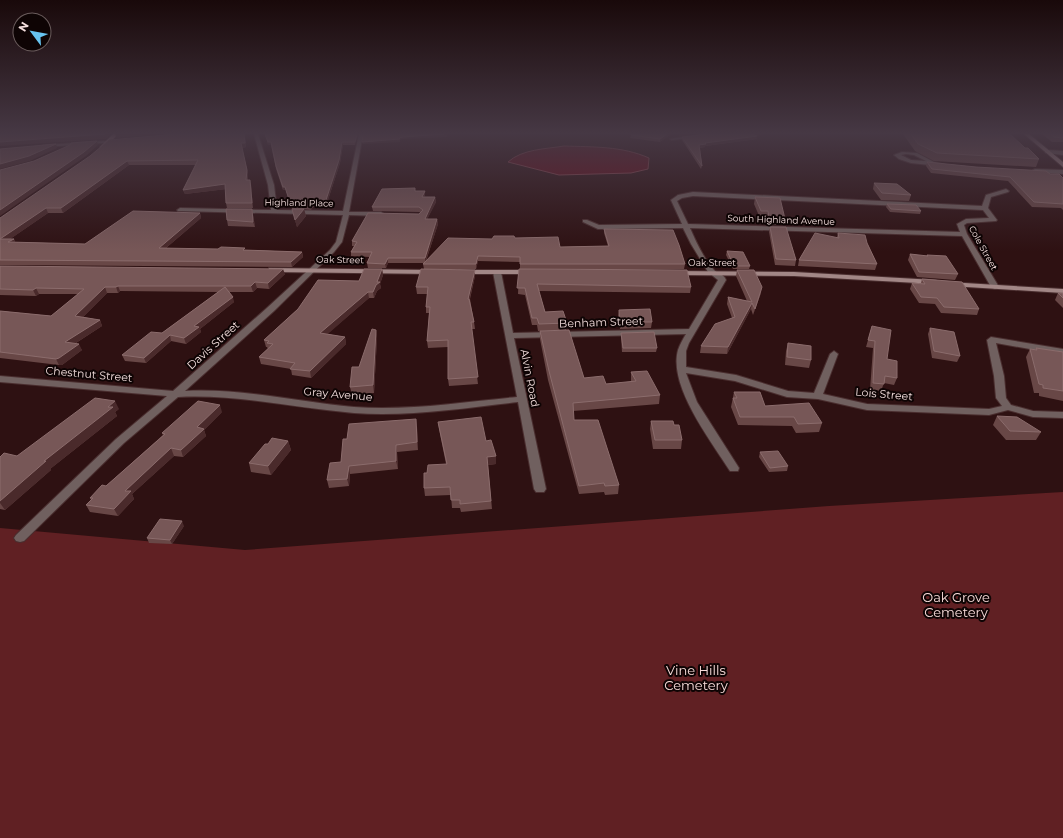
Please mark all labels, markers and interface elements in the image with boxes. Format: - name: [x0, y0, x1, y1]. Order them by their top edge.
- north arrow: [12, 12, 52, 52]
- text: N: [15, 19, 32, 34]
- street label: Highland Place: [264, 196, 334, 209]
- street label: South Highland Avenue: [727, 212, 836, 227]
- street label: Cole Street: [967, 224, 1000, 272]
- street label: Oak Street: [316, 254, 364, 265]
- street label: Oak Street: [688, 257, 736, 268]
- street label: Benham Street: [559, 314, 644, 330]
- street label: Davis Street: [184, 317, 243, 372]
- street label: Alvin Road: [518, 348, 542, 408]
- street label: Chestnut Street: [45, 363, 134, 385]
- street label: Gray Avenue: [303, 384, 373, 404]
- street label: Lois Street: [855, 385, 914, 404]
- park label: Oak Grove Cemetery: [922, 589, 990, 620]
- park label: Vine Hills Cemetery: [664, 662, 729, 693]

